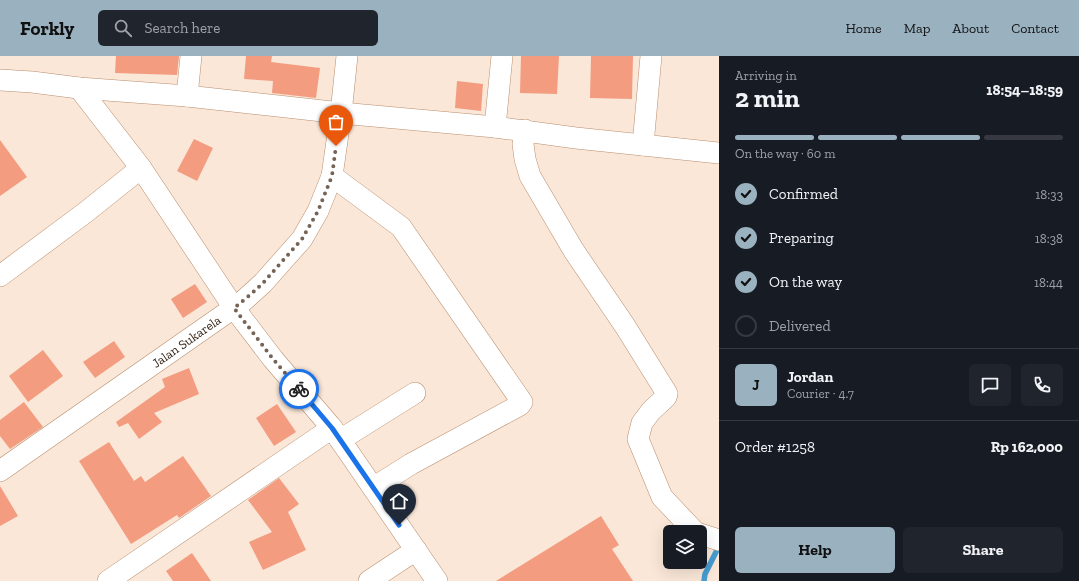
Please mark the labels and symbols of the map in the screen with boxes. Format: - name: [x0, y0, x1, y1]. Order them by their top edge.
- pin: [319, 105, 353, 146]
- street label: Jalan Sukarela: [149, 312, 224, 371]
- courier: [279, 369, 319, 409]
- pin: [382, 484, 416, 525]

